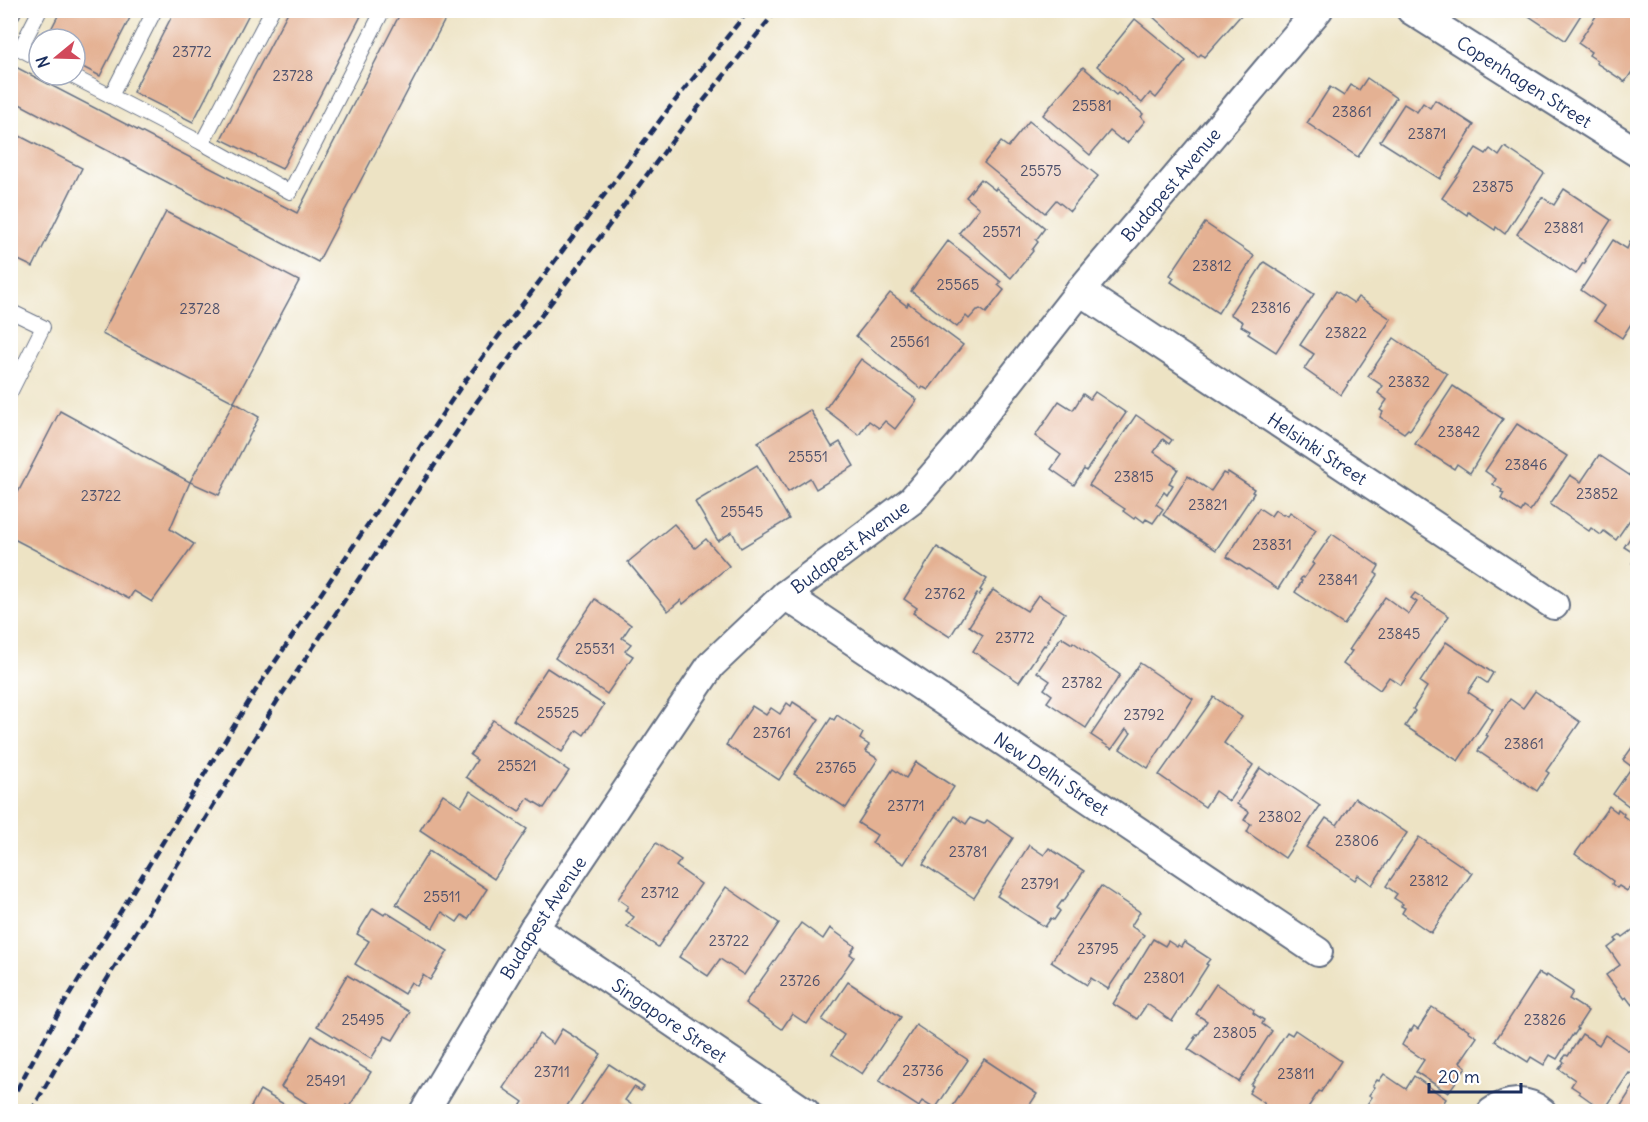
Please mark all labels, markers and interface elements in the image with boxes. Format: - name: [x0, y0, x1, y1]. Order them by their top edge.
- north arrow: [27, 27, 87, 87]
- street label: Copenhagen Street: [1453, 30, 1596, 133]
- house number: 23772: [172, 42, 212, 61]
- text: N: [32, 53, 54, 70]
- house number: 23728: [273, 66, 313, 85]
- house number: 25581: [1072, 96, 1112, 115]
- house number: 23861: [1332, 102, 1372, 121]
- street label: Budapest Avenue: [1116, 123, 1225, 246]
- house number: 23871: [1408, 124, 1446, 143]
- house number: 25575: [1020, 161, 1062, 180]
- house number: 23875: [1472, 177, 1514, 196]
- house number: 23881: [1544, 218, 1584, 237]
- house number: 25571: [983, 222, 1021, 241]
- house number: 23812: [1192, 256, 1232, 275]
- house number: 25565: [937, 275, 979, 294]
- house number: 23816: [1251, 298, 1291, 317]
- house number: 23728: [180, 299, 220, 318]
- house number: 23822: [1325, 323, 1367, 342]
- house number: 25561: [890, 332, 930, 351]
- house number: 23832: [1388, 372, 1430, 391]
- street label: Helsinki Street: [1263, 407, 1372, 490]
- house number: 23842: [1438, 422, 1480, 441]
- house number: 25551: [788, 447, 828, 466]
- house number: 23846: [1505, 455, 1547, 474]
- house number: 23815: [1114, 467, 1154, 486]
- house number: 23852: [1576, 484, 1618, 503]
- house number: 23722: [81, 486, 121, 505]
- street label: Budapest Avenue: [786, 495, 913, 598]
- house number: 23821: [1188, 495, 1228, 514]
- house number: 25545: [721, 502, 763, 521]
- house number: 23831: [1252, 535, 1292, 554]
- house number: 23841: [1318, 570, 1358, 589]
- house number: 23762: [925, 584, 965, 603]
- house number: 23845: [1378, 624, 1420, 643]
- house number: 23772: [995, 628, 1035, 647]
- house number: 25531: [575, 639, 615, 658]
- house number: 23782: [1062, 673, 1102, 692]
- house number: 25525: [537, 703, 579, 722]
- house number: 23792: [1124, 705, 1164, 724]
- house number: 23761: [753, 723, 791, 742]
- street label: New Delhi Street: [990, 727, 1114, 820]
- house number: 23861: [1504, 734, 1544, 753]
- house number: 25521: [497, 756, 537, 775]
- house number: 23765: [815, 758, 857, 777]
- house number: 23771: [887, 796, 925, 815]
- house number: 23802: [1258, 807, 1302, 826]
- house number: 23806: [1335, 831, 1379, 850]
- house number: 23781: [949, 842, 987, 861]
- street label: Budapest Avenue: [495, 851, 591, 983]
- house number: 23812: [1409, 871, 1449, 890]
- house number: 23791: [1021, 874, 1059, 893]
- house number: 23712: [641, 883, 679, 902]
- house number: 25511: [423, 887, 461, 906]
- house number: 23722: [709, 931, 749, 950]
- house number: 23795: [1077, 939, 1119, 958]
- house number: 23801: [1143, 968, 1185, 987]
- house number: 23726: [780, 971, 820, 990]
- street label: Singapore Street: [608, 973, 732, 1067]
- house number: 25495: [342, 1010, 384, 1029]
- house number: 23826: [1524, 1010, 1566, 1029]
- house number: 23805: [1213, 1023, 1257, 1042]
- scale bar: [1429, 1056, 1520, 1094]
- house number: 23736: [902, 1061, 944, 1080]
- house number: 23711: [534, 1062, 570, 1081]
- house number: 23811: [1277, 1064, 1315, 1083]
- text: 20 m: [1438, 1065, 1480, 1088]
- house number: 25491: [306, 1071, 346, 1090]

